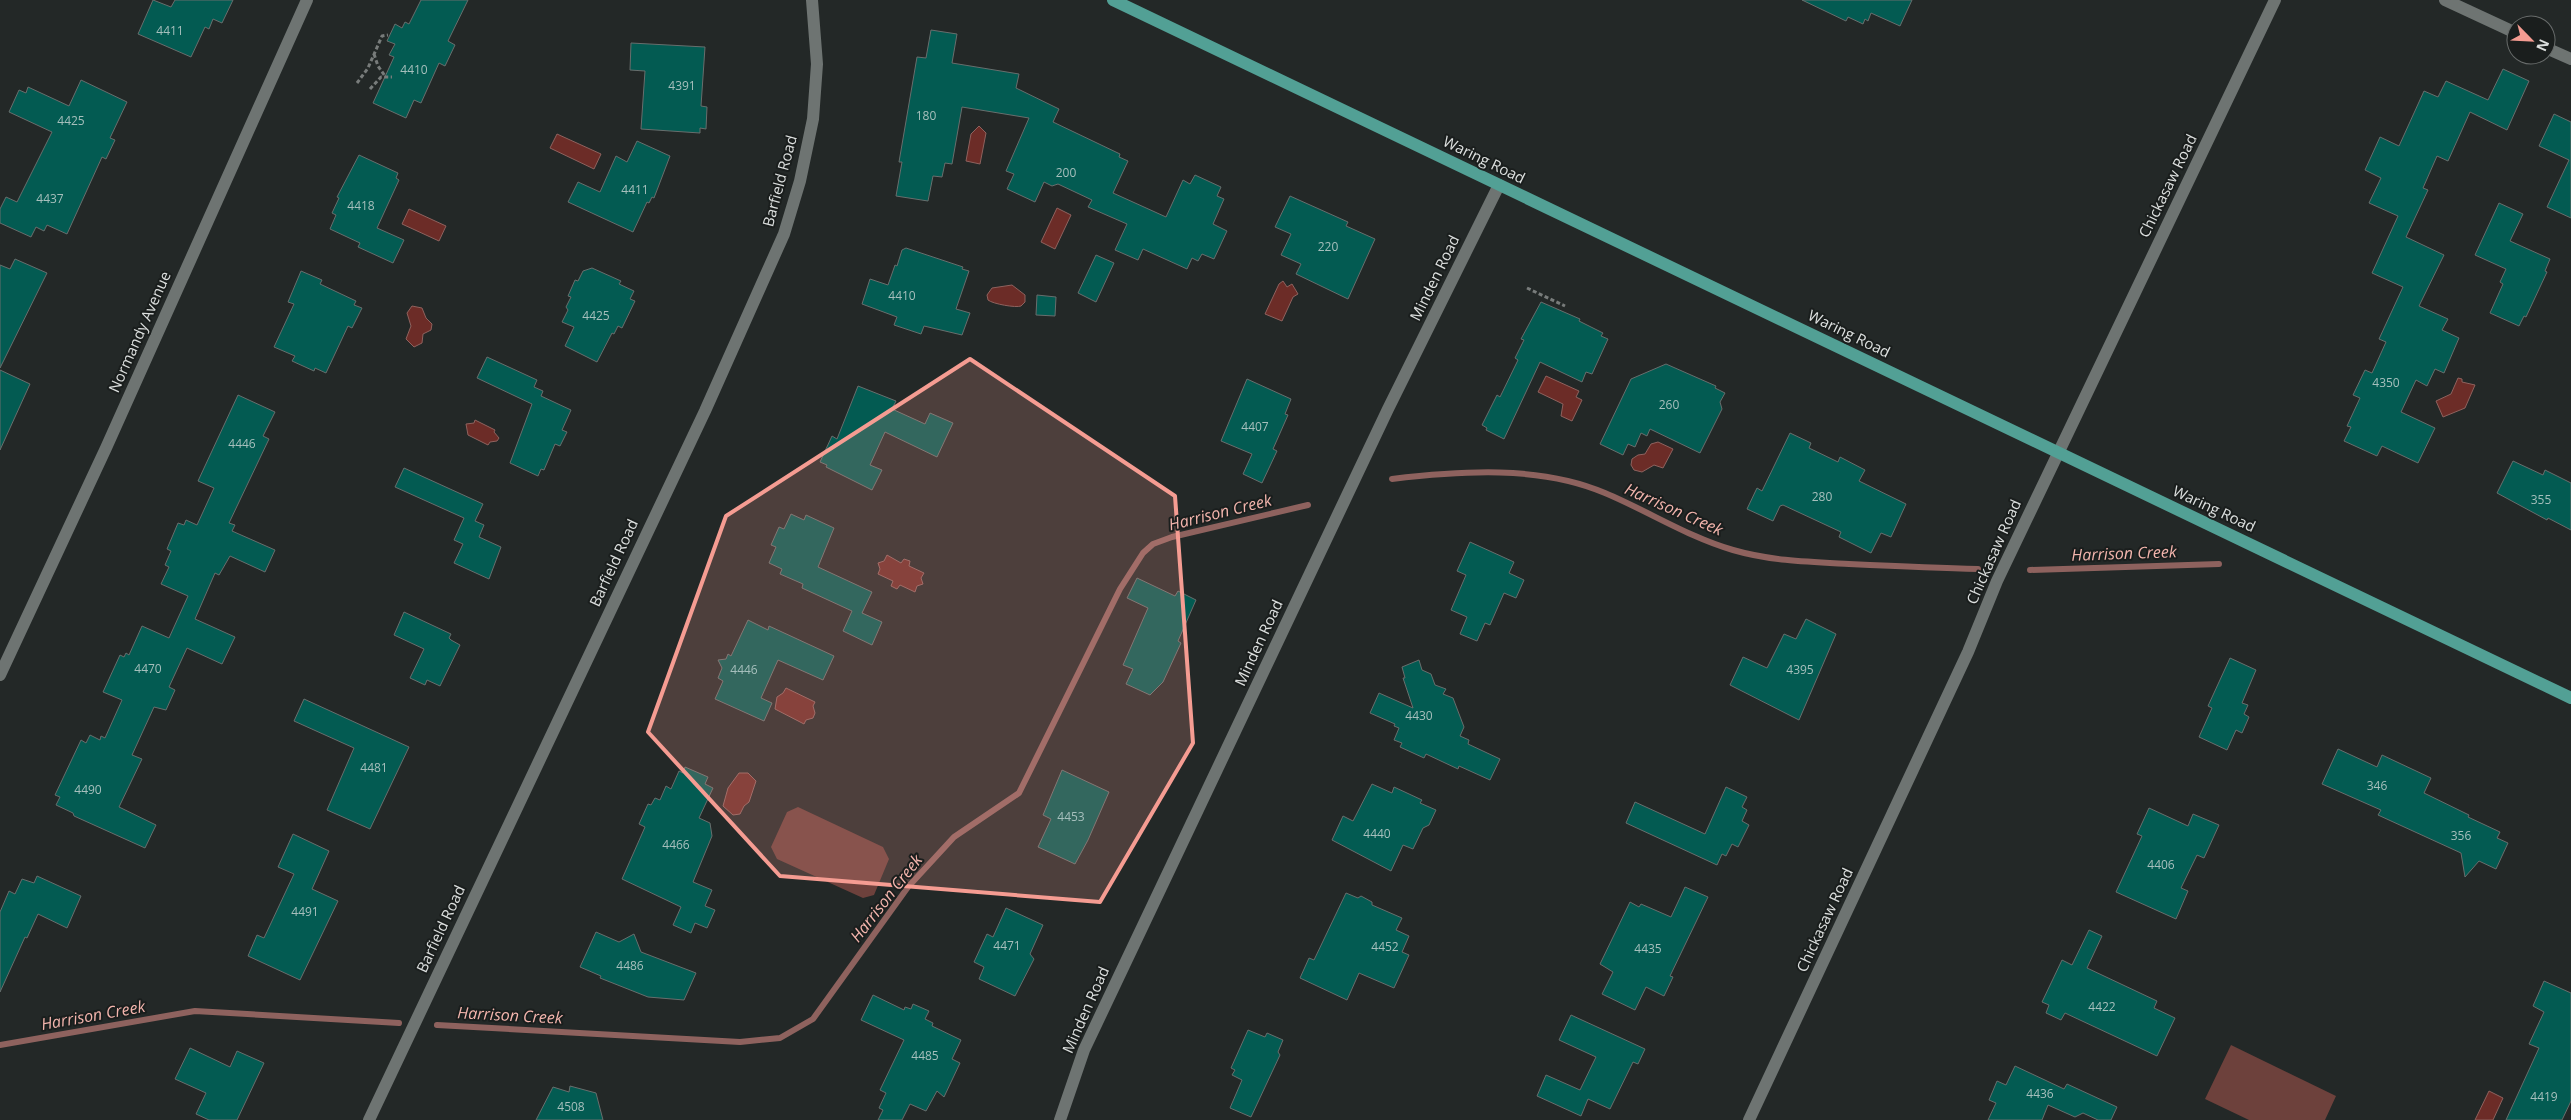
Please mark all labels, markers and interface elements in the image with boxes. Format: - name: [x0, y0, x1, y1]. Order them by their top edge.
- north arrow: [2506, 15, 2556, 65]
- house number: 4411: [156, 22, 184, 39]
- text: N: [2532, 36, 2554, 55]
- house number: 4410: [400, 61, 428, 78]
- house number: 4391: [668, 77, 696, 94]
- house number: 180: [916, 107, 936, 124]
- house number: 4425: [57, 112, 85, 129]
- street label: Waring Road: [1440, 131, 1529, 188]
- street label: Chickasaw Road: [2133, 131, 2201, 241]
- street label: Barfield Road: [757, 133, 801, 229]
- house number: 200: [1056, 164, 1076, 181]
- house number: 4411: [621, 181, 649, 198]
- house number: 4437: [36, 190, 64, 207]
- house number: 4418: [347, 197, 375, 214]
- street label: Minden Road: [1405, 231, 1463, 324]
- house number: 220: [1318, 238, 1338, 255]
- street label: Normandy Avenue: [103, 268, 175, 395]
- house number: 4410: [888, 287, 916, 304]
- street label: Waring Road: [1805, 305, 1894, 362]
- house number: 4425: [582, 307, 610, 324]
- house number: 4350: [2372, 374, 2400, 391]
- house number: 260: [1659, 396, 1679, 413]
- house number: 4407: [1241, 418, 1269, 435]
- house number: 4446: [228, 435, 256, 452]
- water label: Harrison Creek: [1621, 478, 1728, 541]
- street label: Waring Road: [2170, 480, 2259, 536]
- water label: Harrison Creek: [1166, 488, 1275, 535]
- house number: 280: [1812, 488, 1832, 505]
- house number: 355: [2531, 491, 2551, 508]
- street label: Chickasaw Road: [1961, 496, 2025, 607]
- street label: Barfield Road: [584, 516, 642, 609]
- water label: Harrison Creek: [2071, 540, 2178, 566]
- street label: Minden Road: [1229, 596, 1287, 689]
- house number: 4470: [134, 660, 162, 677]
- house number: 4446: [730, 661, 758, 678]
- house number: 4395: [1786, 661, 1814, 678]
- house number: 4430: [1405, 707, 1433, 724]
- house number: 4481: [360, 759, 388, 776]
- house number: 346: [2367, 777, 2387, 794]
- house number: 4490: [74, 781, 102, 798]
- house number: 4453: [1057, 808, 1085, 825]
- house number: 4440: [1363, 825, 1391, 842]
- house number: 356: [2451, 827, 2471, 844]
- house number: 4466: [662, 836, 690, 853]
- water label: Harrison Creek: [845, 849, 928, 946]
- house number: 4406: [2147, 856, 2175, 873]
- street label: Chickasaw Road: [1791, 864, 1857, 975]
- street label: Barfield Road: [411, 882, 469, 975]
- house number: 4491: [291, 903, 319, 920]
- house number: 4471: [993, 937, 1021, 954]
- house number: 4452: [1371, 938, 1399, 955]
- house number: 4435: [1634, 940, 1662, 957]
- house number: 4486: [616, 957, 644, 974]
- street label: Minden Road: [1057, 963, 1113, 1056]
- water label: Harrison Creek: [39, 995, 148, 1035]
- house number: 4422: [2088, 998, 2116, 1015]
- water label: Harrison Creek: [457, 1001, 564, 1029]
- house number: 4485: [911, 1047, 939, 1064]
- house number: 4436: [2026, 1085, 2054, 1102]
- house number: 4419: [2530, 1088, 2558, 1105]
- house number: 4508: [557, 1098, 585, 1115]

